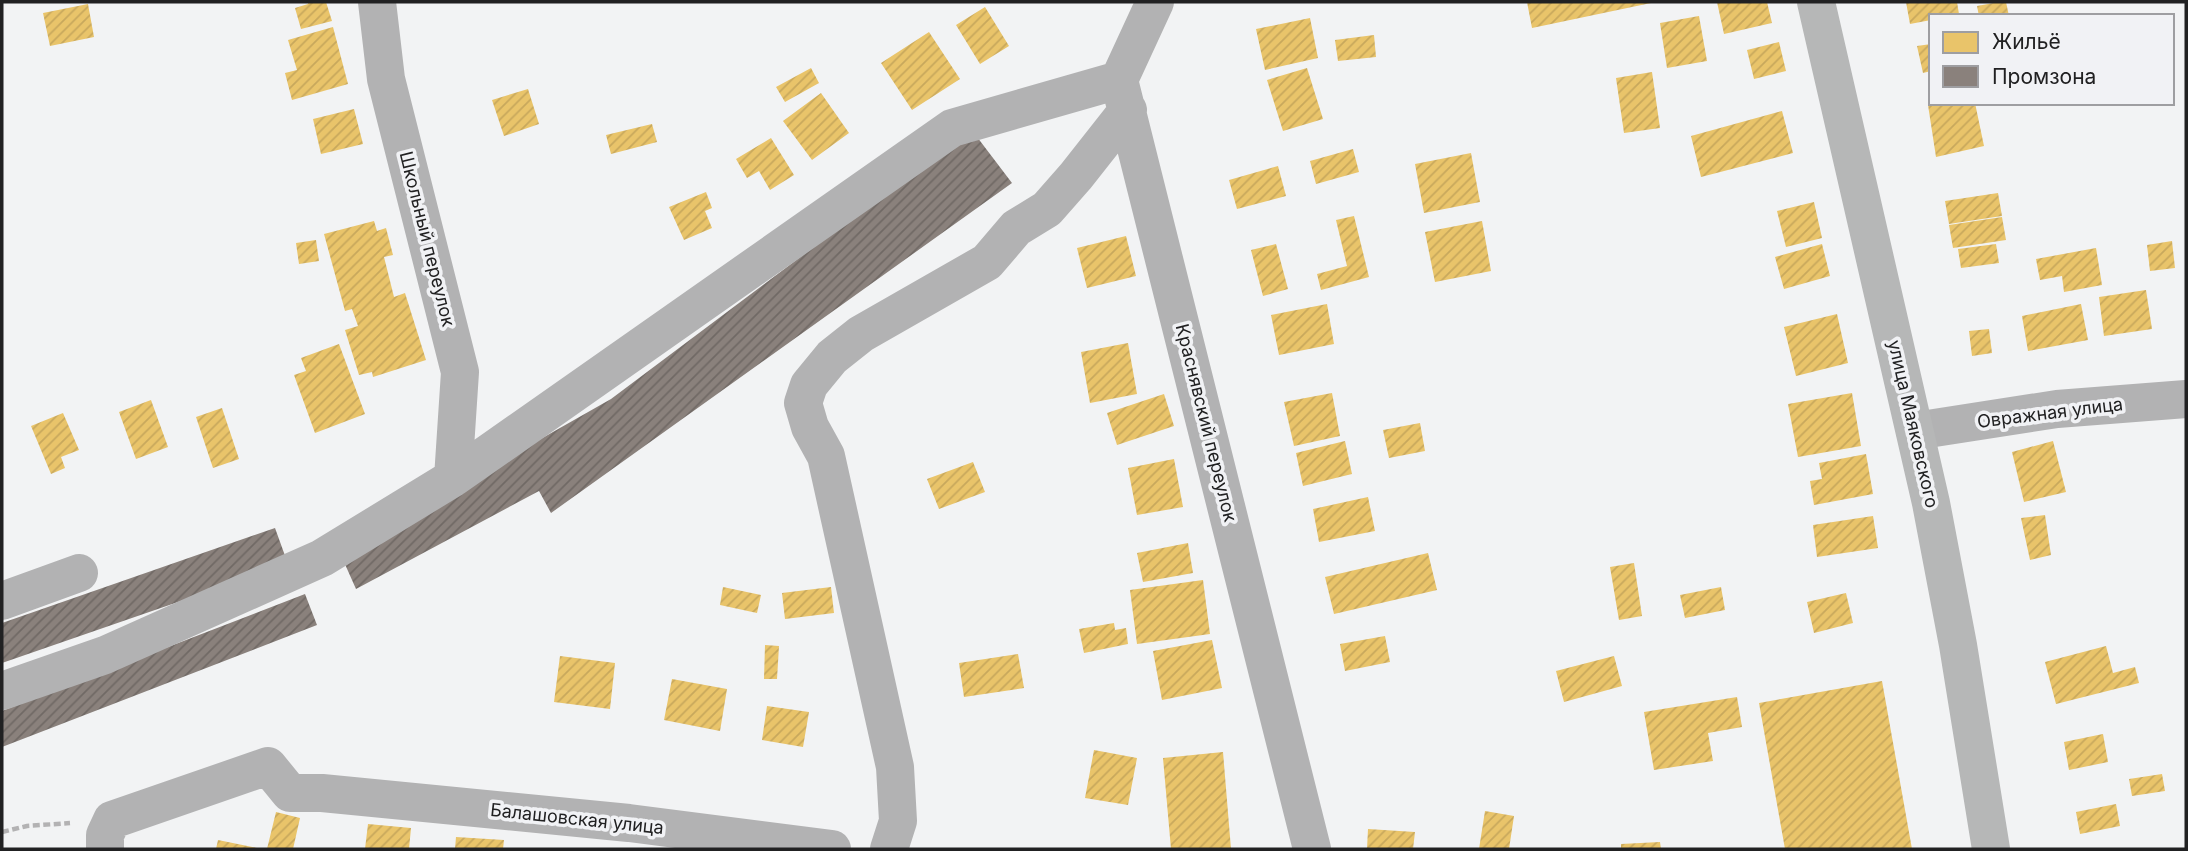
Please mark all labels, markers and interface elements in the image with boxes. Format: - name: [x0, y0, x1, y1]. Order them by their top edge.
- legend: [1929, 14, 2174, 105]
- text: Жильё: [1992, 29, 2061, 54]
- text: Промзона: [1992, 64, 2096, 89]
- street label: Школьный переулок: [396, 149, 459, 329]
- street label: Краснявский переулок: [1172, 322, 1241, 524]
- street label: улица Маяковского: [1884, 338, 1943, 510]
- street label: Овражная улица: [1976, 393, 2124, 432]
- street label: Балашовская улица: [489, 799, 665, 838]

